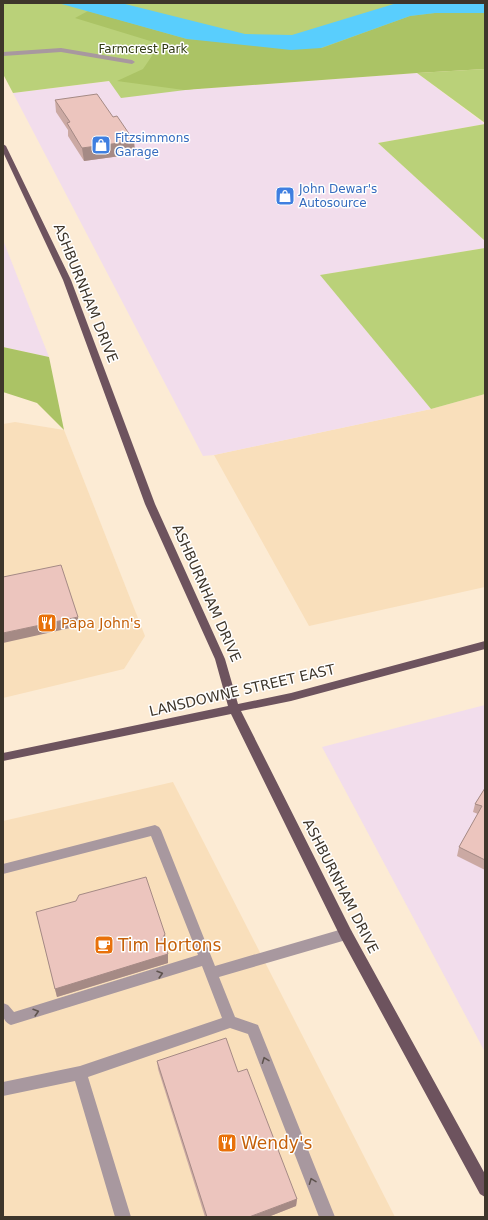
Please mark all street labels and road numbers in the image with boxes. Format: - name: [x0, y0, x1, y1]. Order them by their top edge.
- street label: ASHBURNHAM DRIVE: [51, 221, 121, 365]
- street label: ASHBURNHAM DRIVE: [169, 522, 245, 664]
- street label: LANSDOWNE STREET EAST: [148, 661, 337, 719]
- street label: ASHBURNHAM DRIVE: [300, 816, 382, 956]

